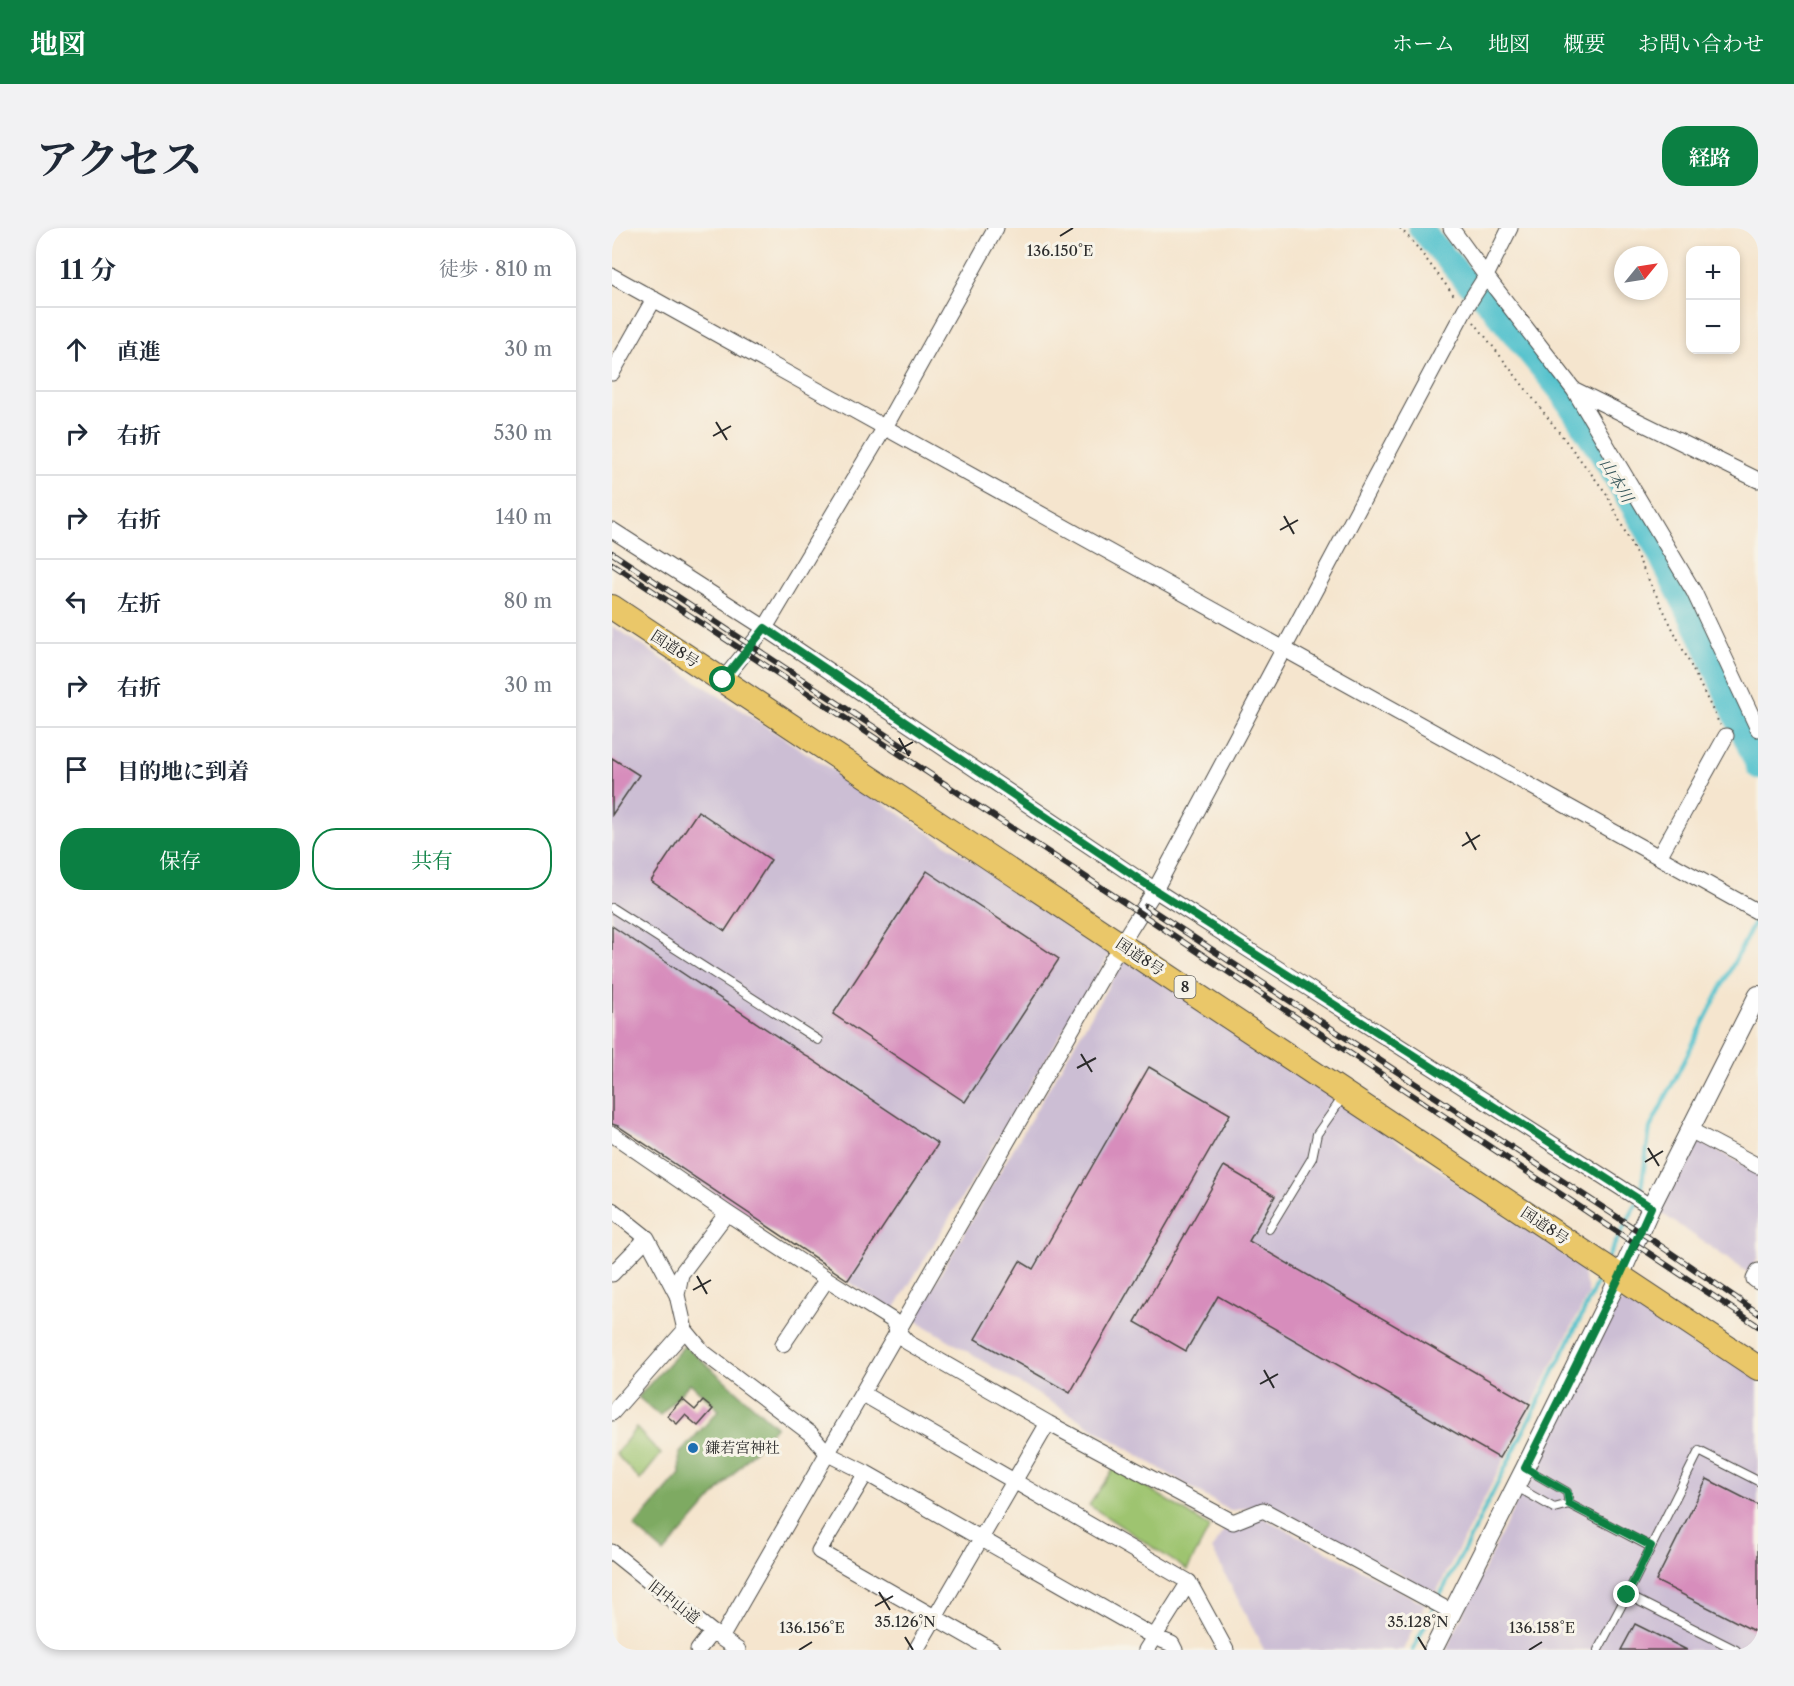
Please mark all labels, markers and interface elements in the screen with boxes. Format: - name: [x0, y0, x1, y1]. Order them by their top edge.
- text: 地図: [30, 27, 86, 61]
- text: ホーム: [1392, 31, 1455, 56]
- text: 地図: [1488, 31, 1530, 56]
- text: 概要: [1563, 31, 1605, 56]
- text: お問い合わせ: [1638, 31, 1764, 56]
- button: 経路: [1662, 126, 1758, 186]
- text: アクセス: [36, 133, 203, 185]
- text: 136.150°E: [1027, 241, 1093, 260]
- north arrow: [1614, 246, 1668, 300]
- map controls: [1686, 246, 1740, 354]
- button: +: [1686, 246, 1740, 300]
- text: 11 分: [60, 254, 116, 286]
- text: 徒歩 · 810 m: [439, 257, 552, 281]
- button: −: [1686, 300, 1740, 354]
- icon: ahead: [60, 333, 93, 366]
- text: 30 m: [504, 337, 552, 361]
- text: 直進: [117, 338, 161, 365]
- icon: right: [60, 417, 93, 450]
- text: 530 m: [494, 421, 552, 445]
- text: 右折: [117, 422, 161, 449]
- water label: 山本川: [1596, 454, 1639, 507]
- icon: right: [60, 501, 93, 534]
- text: 140 m: [495, 505, 552, 529]
- text: 右折: [117, 506, 161, 533]
- icon: left: [60, 585, 93, 618]
- text: 80 m: [504, 589, 552, 613]
- text: 左折: [117, 590, 161, 617]
- street label: 国道8号: [648, 626, 703, 671]
- route start: [709, 666, 735, 692]
- icon: right: [60, 669, 93, 702]
- text: 30 m: [504, 673, 552, 697]
- text: 右折: [117, 674, 161, 701]
- icon: arrive: [60, 753, 93, 786]
- text: 目的地に到着: [117, 758, 249, 785]
- button: 保存: [60, 828, 300, 890]
- button: 共有: [312, 828, 552, 890]
- street label: 国道8号: [1113, 934, 1168, 980]
- road number: 8: [1174, 976, 1196, 998]
- street label: 国道8号: [1518, 1203, 1573, 1249]
- place label: 鎌若宮神社: [705, 1438, 780, 1457]
- marker: 鎌若宮神社: [686, 1441, 700, 1455]
- street label: 旧中山道: [645, 1576, 704, 1628]
- route end: [1613, 1581, 1639, 1607]
- text: 35.126°N: [874, 1612, 936, 1631]
- text: 35.128°N: [1387, 1612, 1449, 1631]
- text: 136.156°E: [779, 1618, 845, 1637]
- text: 136.158°E: [1509, 1618, 1575, 1637]

